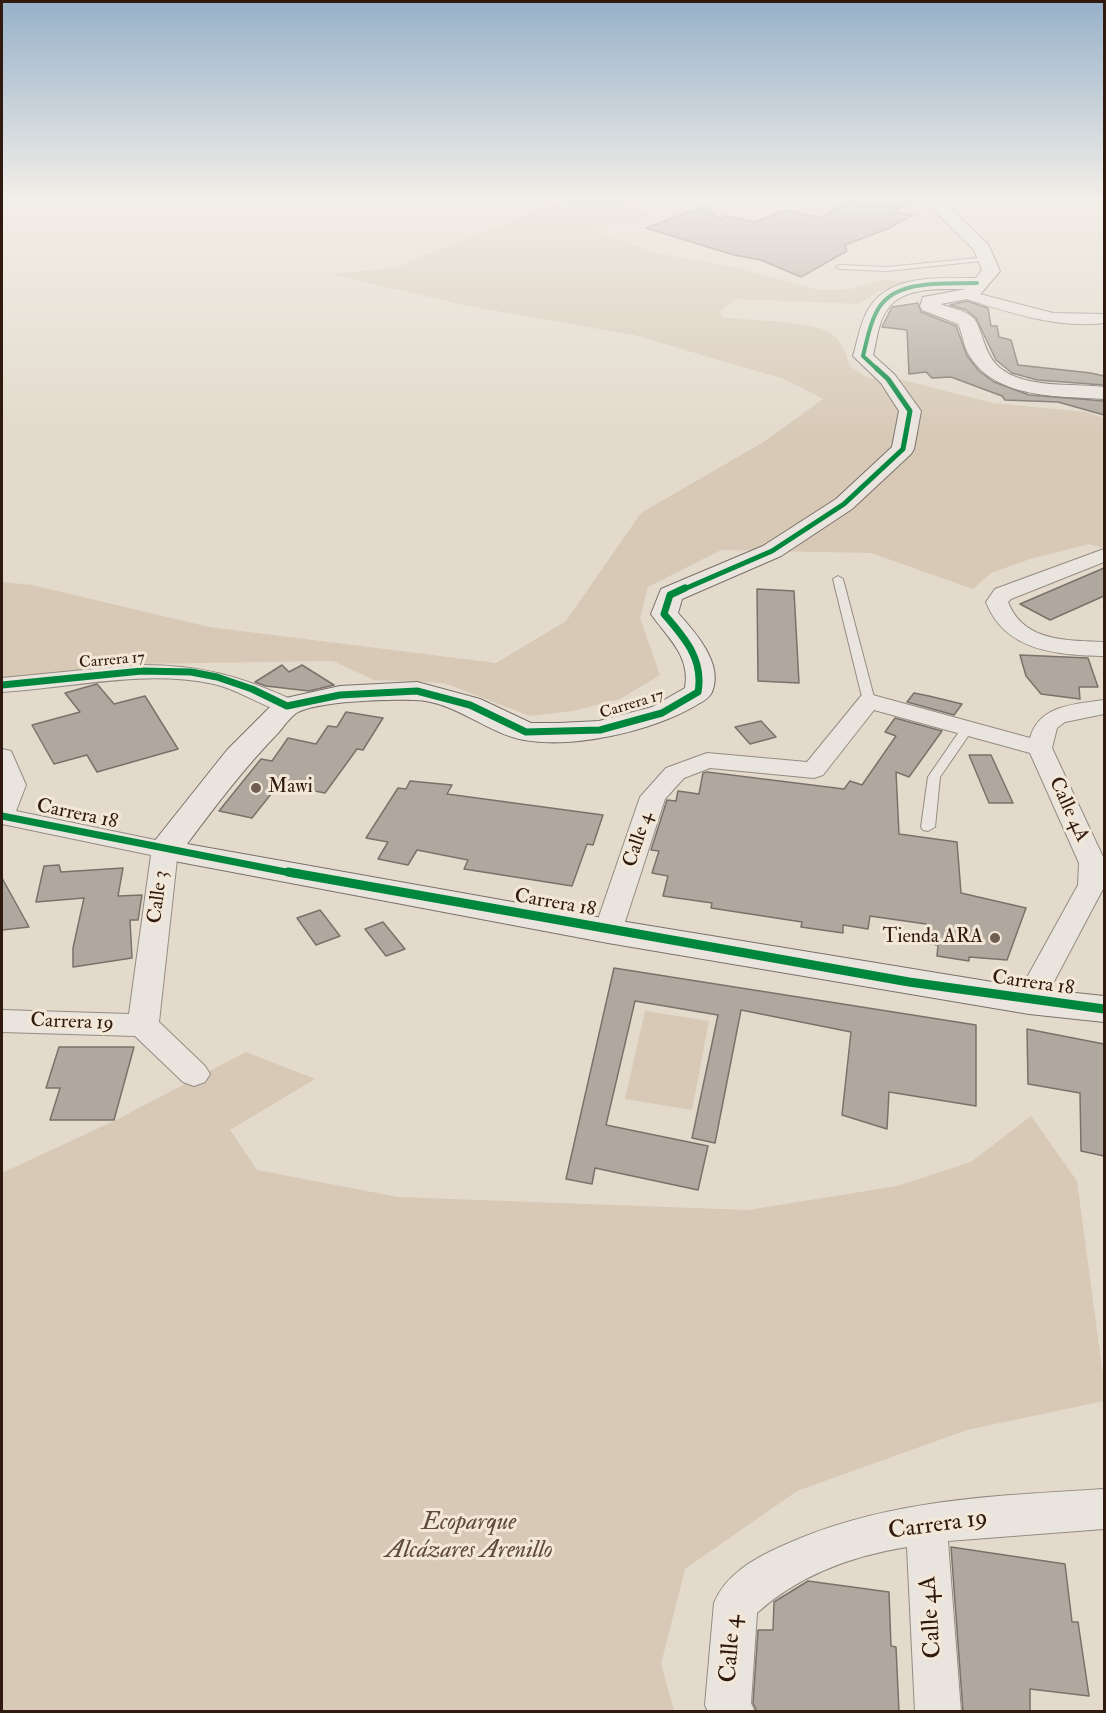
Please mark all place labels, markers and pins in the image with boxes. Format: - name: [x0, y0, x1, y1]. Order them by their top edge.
- place label: Mawi: [268, 776, 313, 800]
- marker: Mawi: [249, 781, 263, 795]
- place label: Tienda ARA: [883, 926, 983, 950]
- marker: Tienda ARA: [988, 931, 1002, 945]

